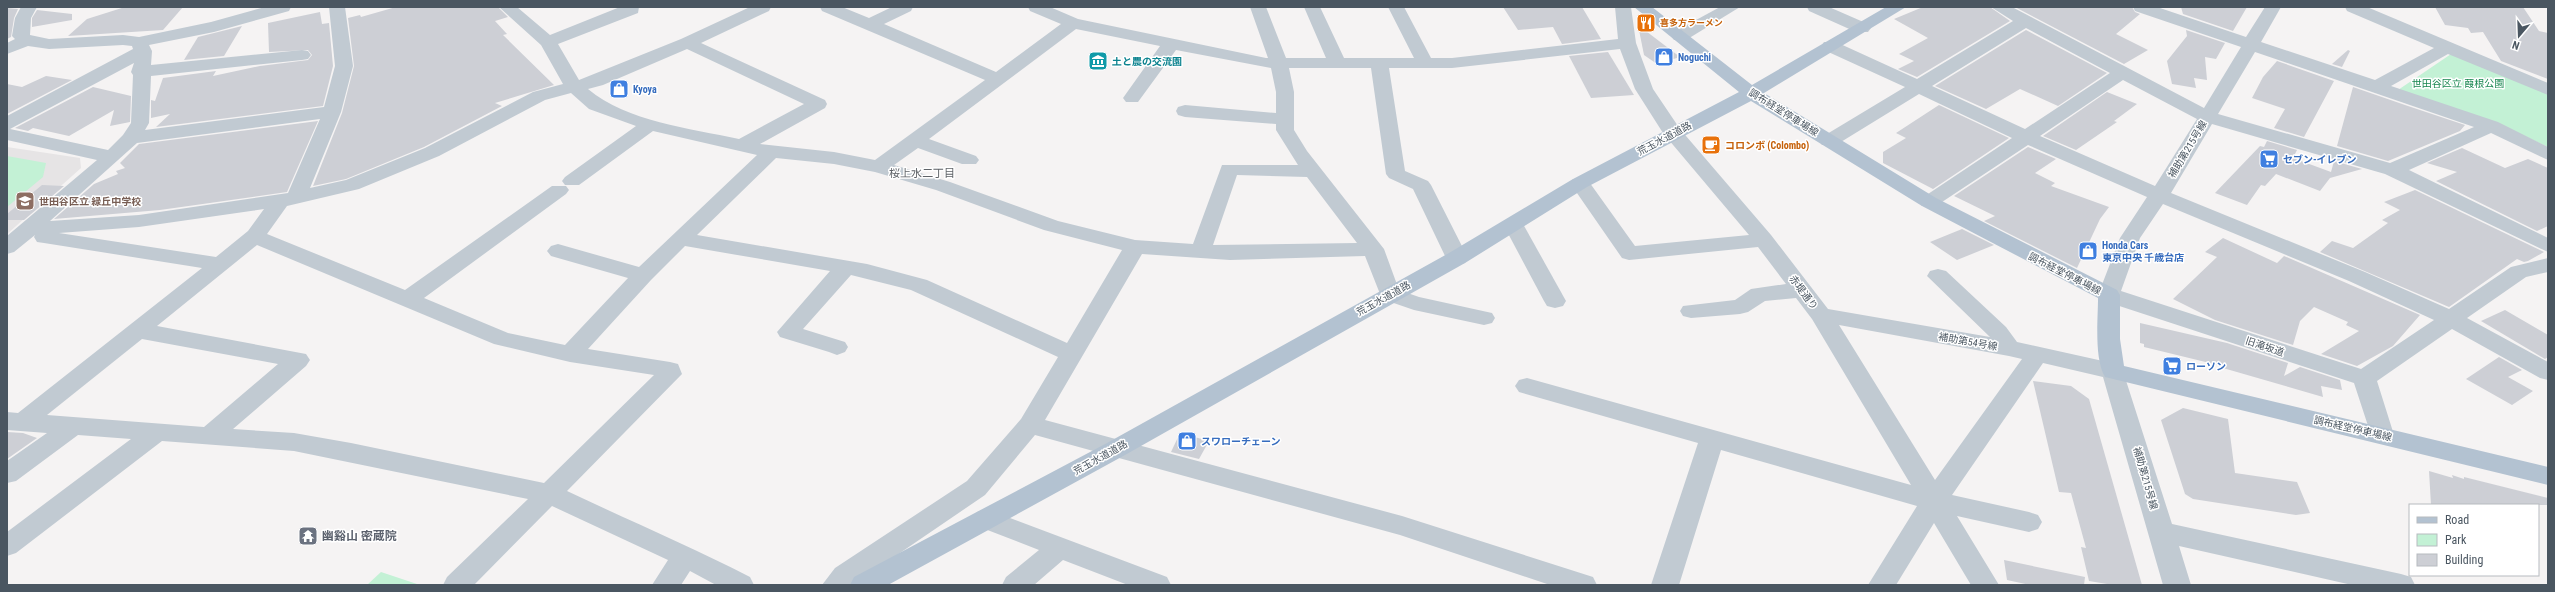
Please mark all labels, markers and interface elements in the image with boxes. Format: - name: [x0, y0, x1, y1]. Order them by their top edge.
- restaurant icon: 喜多方ラーメン: [1635, 12, 1657, 34]
- north arrow: [2499, 16, 2539, 56]
- place label: 喜多方ラーメン: [1660, 18, 1723, 28]
- text: N: [2510, 38, 2521, 52]
- shop icon: Noguchi: [1653, 46, 1675, 68]
- museum icon: 土と農の交流園: [1087, 50, 1109, 72]
- place label: Noguchi: [1678, 52, 1711, 63]
- place label: 土と農の交流園: [1112, 56, 1182, 67]
- shop icon: Kyoya: [608, 78, 630, 100]
- park label: 世田谷区立 葭根公園: [2412, 78, 2504, 89]
- place label: Kyoya: [633, 84, 657, 95]
- street label: 調布経堂停車場線: [1747, 87, 1821, 138]
- street label: 補助第215号線: [2166, 119, 2209, 180]
- street label: 荒玉水道道路: [1635, 120, 1693, 157]
- cafe icon: コロンボ (Colombo): [1700, 134, 1722, 156]
- place label: コロンボ (Colombo): [1725, 140, 1809, 152]
- supermarket icon: セブン-イレブン: [2258, 148, 2280, 170]
- place label: セブン-イレブン: [2283, 154, 2357, 165]
- district label: 桜上水二丁目: [889, 167, 955, 180]
- school or university icon: 世田谷区立 緑丘中学校: [14, 190, 36, 212]
- place label: 世田谷区立 緑丘中学校: [39, 196, 141, 207]
- shop icon: Honda Cars 東京中央 千歳台店: [2077, 240, 2099, 262]
- place label: Honda Cars 東京中央 千歳台店: [2102, 240, 2184, 263]
- street label: 調布経堂停車場線: [2027, 250, 2103, 297]
- street label: 赤堤通り: [1787, 273, 1820, 312]
- street label: 荒玉水道道路: [1354, 279, 1412, 318]
- street label: 補助第54号線: [1937, 331, 1998, 352]
- street label: 旧滝坂道: [2244, 335, 2286, 358]
- supermarket icon: ローソン: [2161, 355, 2183, 377]
- place label: ローソン: [2186, 361, 2226, 372]
- street label: 調布経堂停車場線: [2313, 414, 2393, 443]
- shop icon: スワローチェーン: [1176, 430, 1198, 452]
- place label: スワローチェーン: [1201, 436, 1281, 447]
- street label: 荒玉水道道路: [1071, 438, 1129, 477]
- street label: 補助第215号線: [2131, 445, 2160, 511]
- legend: [2409, 504, 2539, 576]
- text: Road: [2445, 513, 2469, 527]
- temple icon: 幽谿山 密蔵院: [297, 525, 319, 547]
- place label: 幽谿山 密蔵院: [322, 529, 397, 543]
- text: Park: [2445, 533, 2467, 547]
- text: Building: [2445, 553, 2483, 567]

